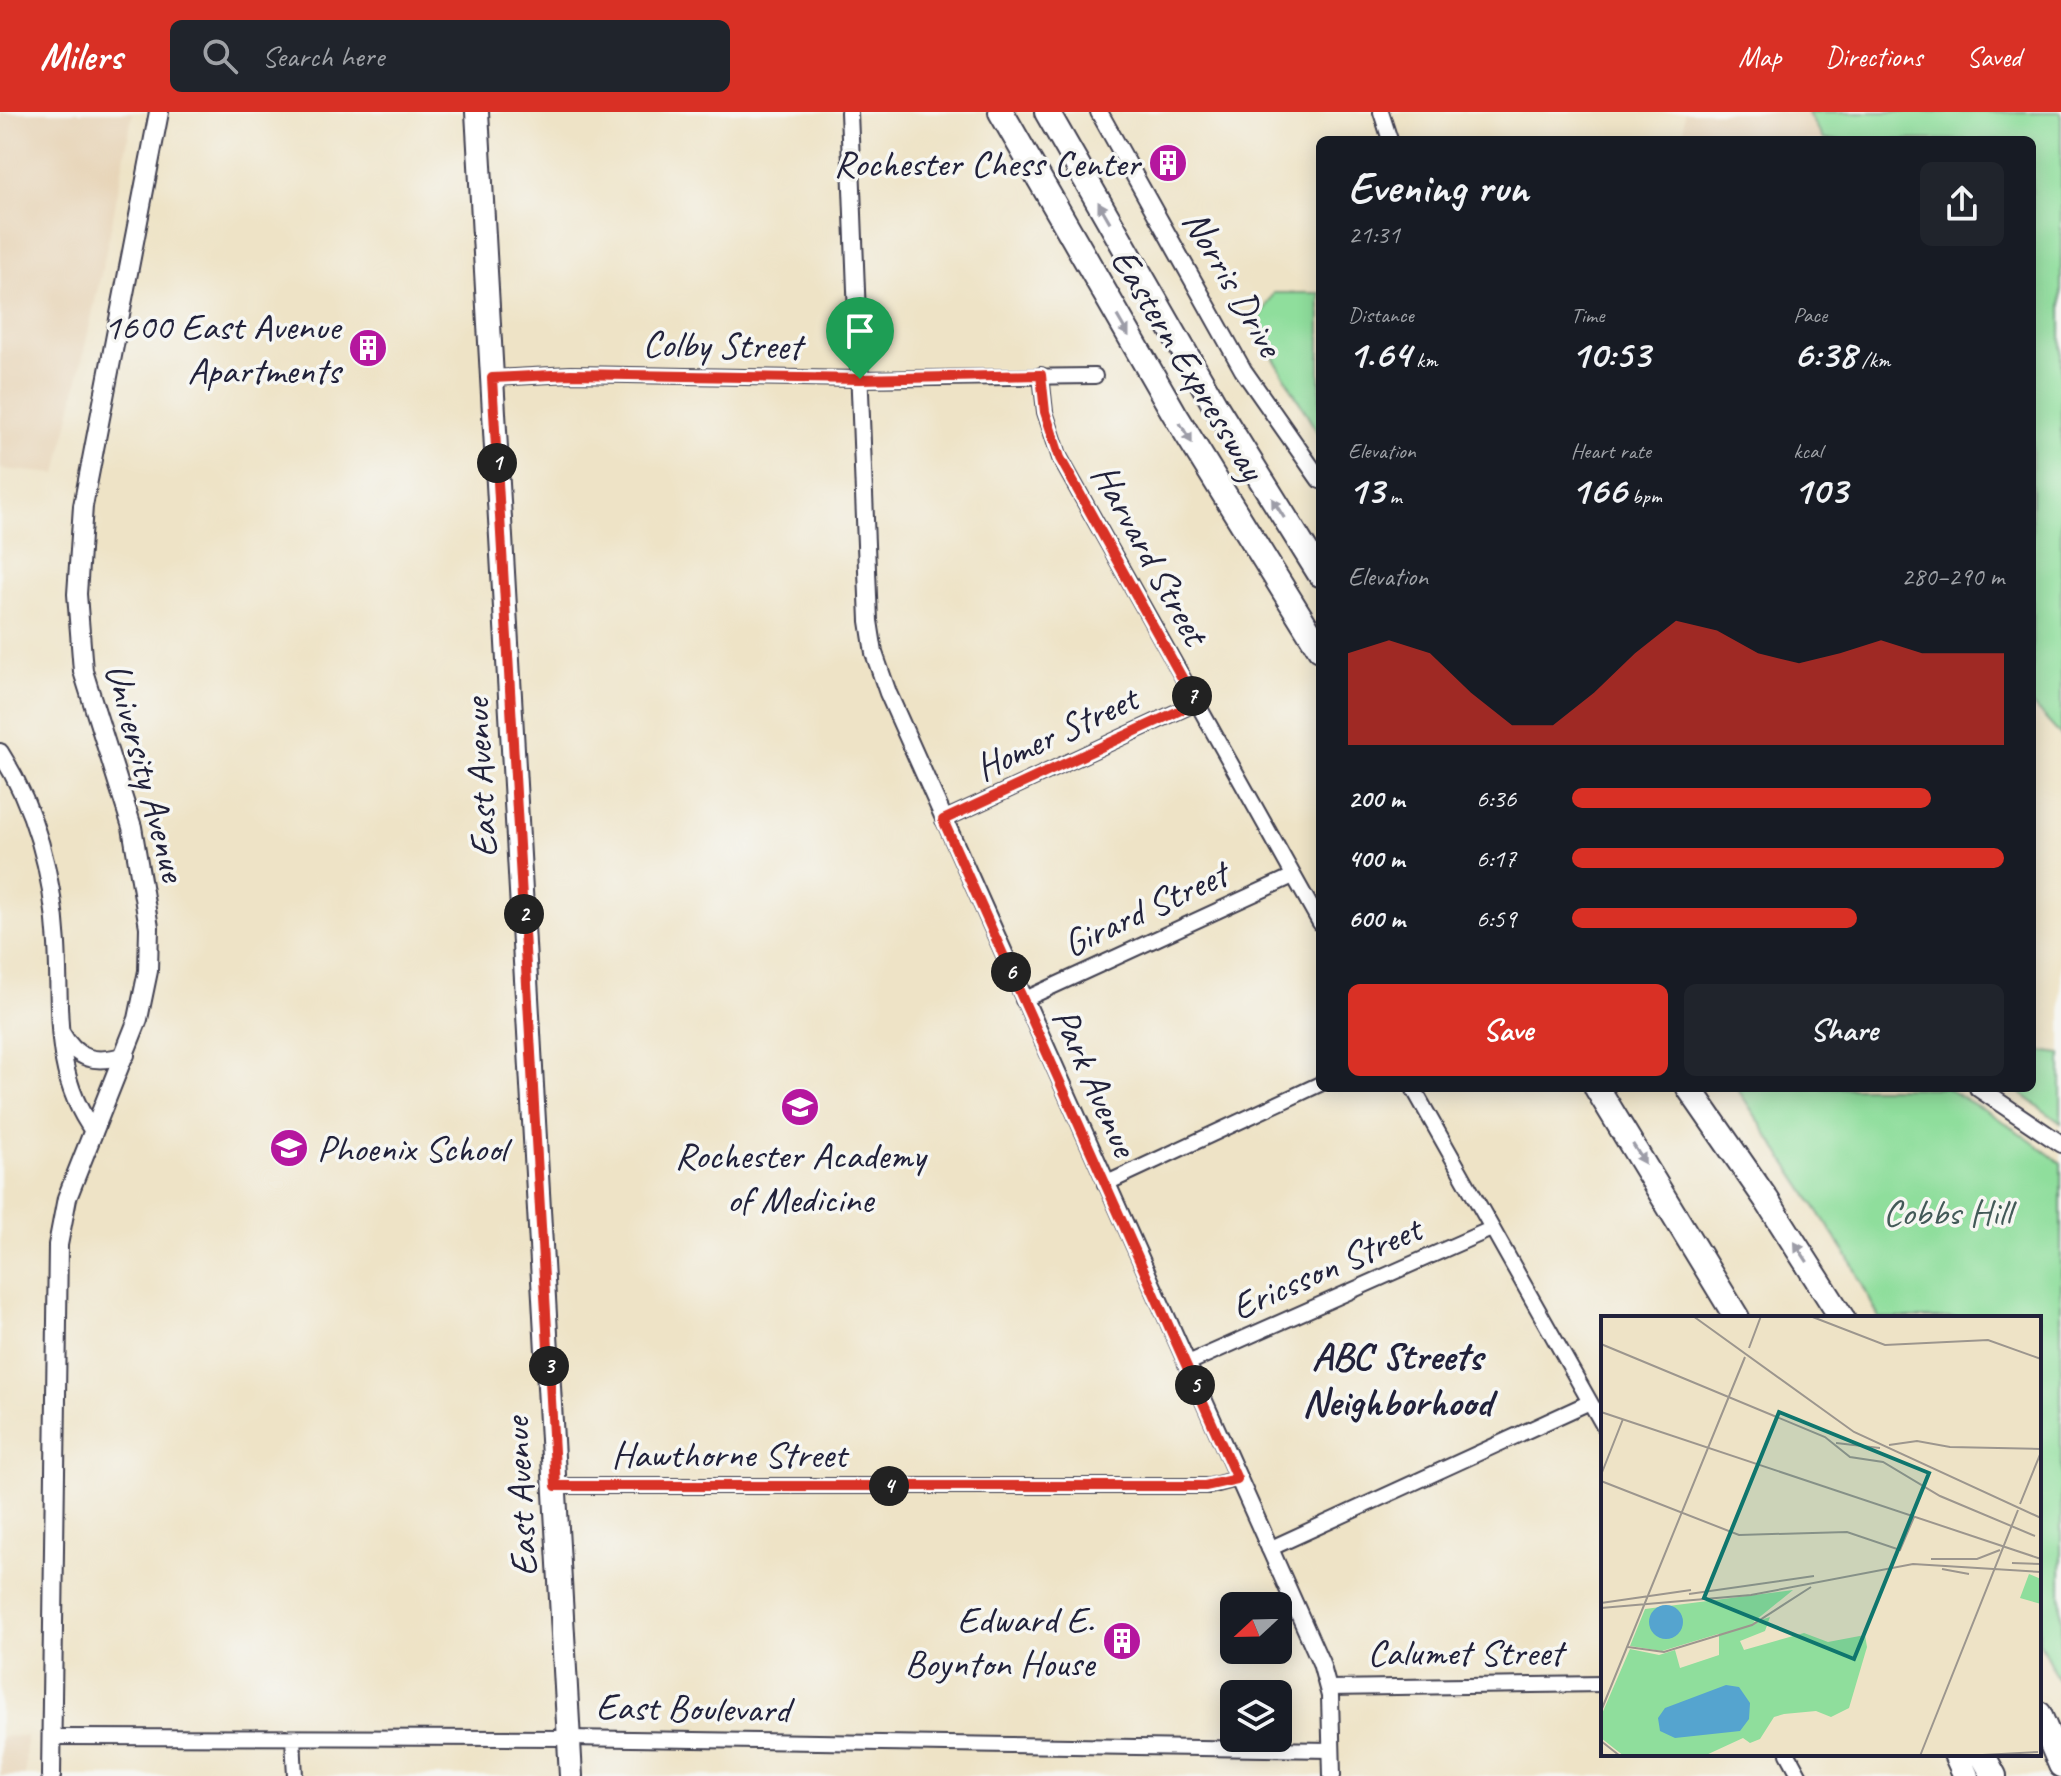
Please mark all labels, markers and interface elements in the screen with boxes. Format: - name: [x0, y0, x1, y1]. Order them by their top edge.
- search box: [170, 20, 730, 92]
- text: Milers: [40, 33, 122, 80]
- icon: search: [198, 34, 242, 78]
- text: Search here: [262, 37, 384, 75]
- text: Map: [1738, 39, 1781, 74]
- text: Directions: [1825, 39, 1923, 74]
- text: Saved: [1967, 39, 2021, 74]
- place label: Rochester Chess Center: [834, 140, 1142, 187]
- building icon: Rochester Chess Center: [1147, 142, 1189, 184]
- text: Evening run: [1348, 160, 1528, 215]
- button: share: [1920, 162, 2004, 246]
- one-way arrow: [1097, 200, 1111, 223]
- street label: Norris Drive: [1172, 202, 1295, 367]
- text: 21:31: [1348, 218, 1400, 251]
- street label: Eastern Expressway: [1100, 240, 1277, 491]
- pin: [826, 297, 894, 379]
- text: Distance: [1348, 301, 1414, 329]
- text: Time: [1571, 301, 1604, 329]
- text: Pace: [1793, 301, 1827, 329]
- place label: 1600 East Avenue Apartments: [103, 303, 344, 394]
- icon: arrive: [838, 309, 882, 353]
- one-way arrow: [1116, 314, 1130, 337]
- street label: Colby Street: [642, 320, 807, 370]
- building icon: 1600 East Avenue Apartments: [347, 327, 389, 369]
- text: 1.64: [1348, 329, 1411, 379]
- text: 10:53: [1571, 329, 1650, 379]
- text: 6:38: [1793, 329, 1856, 379]
- text: km: [1411, 346, 1438, 374]
- text: /km: [1856, 346, 1890, 374]
- one-way arrow: [1178, 422, 1192, 444]
- text: Elevation: [1348, 437, 1416, 465]
- text: Heart rate: [1571, 437, 1651, 465]
- text: kcal: [1793, 437, 1822, 465]
- pin: 1: [477, 443, 517, 483]
- text: 1: [492, 449, 502, 477]
- street label: Harvard Street: [1081, 455, 1221, 656]
- text: 13: [1348, 465, 1384, 515]
- text: 166: [1571, 465, 1626, 515]
- text: 103: [1793, 465, 1847, 515]
- text: m: [1384, 482, 1402, 510]
- text: bpm: [1626, 482, 1662, 510]
- one-way arrow: [1270, 498, 1285, 519]
- text: Elevation: [1348, 560, 1428, 593]
- text: 280–290 m: [1901, 560, 2004, 593]
- street label: University Avenue: [94, 658, 198, 888]
- street label: Homer Street: [968, 674, 1148, 791]
- pin: 7: [1172, 676, 1212, 716]
- text: 7: [1187, 682, 1197, 710]
- street label: East Avenue: [452, 695, 508, 859]
- text: 200 m: [1348, 782, 1404, 815]
- text: 6:36: [1476, 782, 1516, 815]
- text: 400 m: [1348, 842, 1404, 875]
- text: 6:17: [1476, 842, 1516, 875]
- street label: Girard Street: [1056, 848, 1239, 967]
- pin: 2: [504, 894, 544, 934]
- text: 2: [519, 900, 529, 928]
- text: 600 m: [1348, 902, 1405, 935]
- text: 6:59: [1476, 902, 1516, 935]
- pin: 6: [991, 952, 1031, 992]
- text: 6: [1006, 958, 1016, 986]
- button: Save: [1348, 984, 1668, 1076]
- button: Share: [1684, 984, 2004, 1076]
- street label: Park Avenue: [1042, 1001, 1149, 1166]
- school or university icon: Rochester Academy of Medicine: [779, 1086, 821, 1128]
- place label: Phoenix School: [317, 1125, 513, 1172]
- school or university icon: Phoenix School: [268, 1127, 310, 1169]
- place label: Rochester Academy of Medicine: [675, 1132, 928, 1223]
- one-way arrow: [1631, 1143, 1645, 1165]
- park label: Cobbs Hill: [1883, 1189, 2018, 1236]
- street label: Ericsson Street: [1224, 1204, 1431, 1331]
- one-way arrow: [1794, 1241, 1808, 1263]
- inset map: [1601, 1316, 2041, 1756]
- district label: ABC Streets Neighborhood: [1302, 1331, 1499, 1427]
- pin: 3: [529, 1346, 569, 1386]
- text: 3: [544, 1352, 554, 1380]
- pin: 5: [1175, 1365, 1215, 1405]
- text: 5: [1190, 1371, 1200, 1399]
- street label: East Avenue: [492, 1414, 548, 1578]
- street label: Hawthorne Street: [612, 1431, 850, 1478]
- pin: 4: [869, 1466, 909, 1506]
- text: 4: [884, 1472, 894, 1500]
- north arrow: [1220, 1592, 1292, 1664]
- map controls: [1220, 1592, 1292, 1752]
- place label: Edward E. Boynton House: [905, 1596, 1097, 1687]
- building icon: Edward E. Boynton House: [1101, 1620, 1143, 1662]
- street label: Calumet Street: [1367, 1629, 1568, 1676]
- button: layers: [1220, 1680, 1292, 1752]
- street label: East Boulevard: [596, 1683, 795, 1733]

